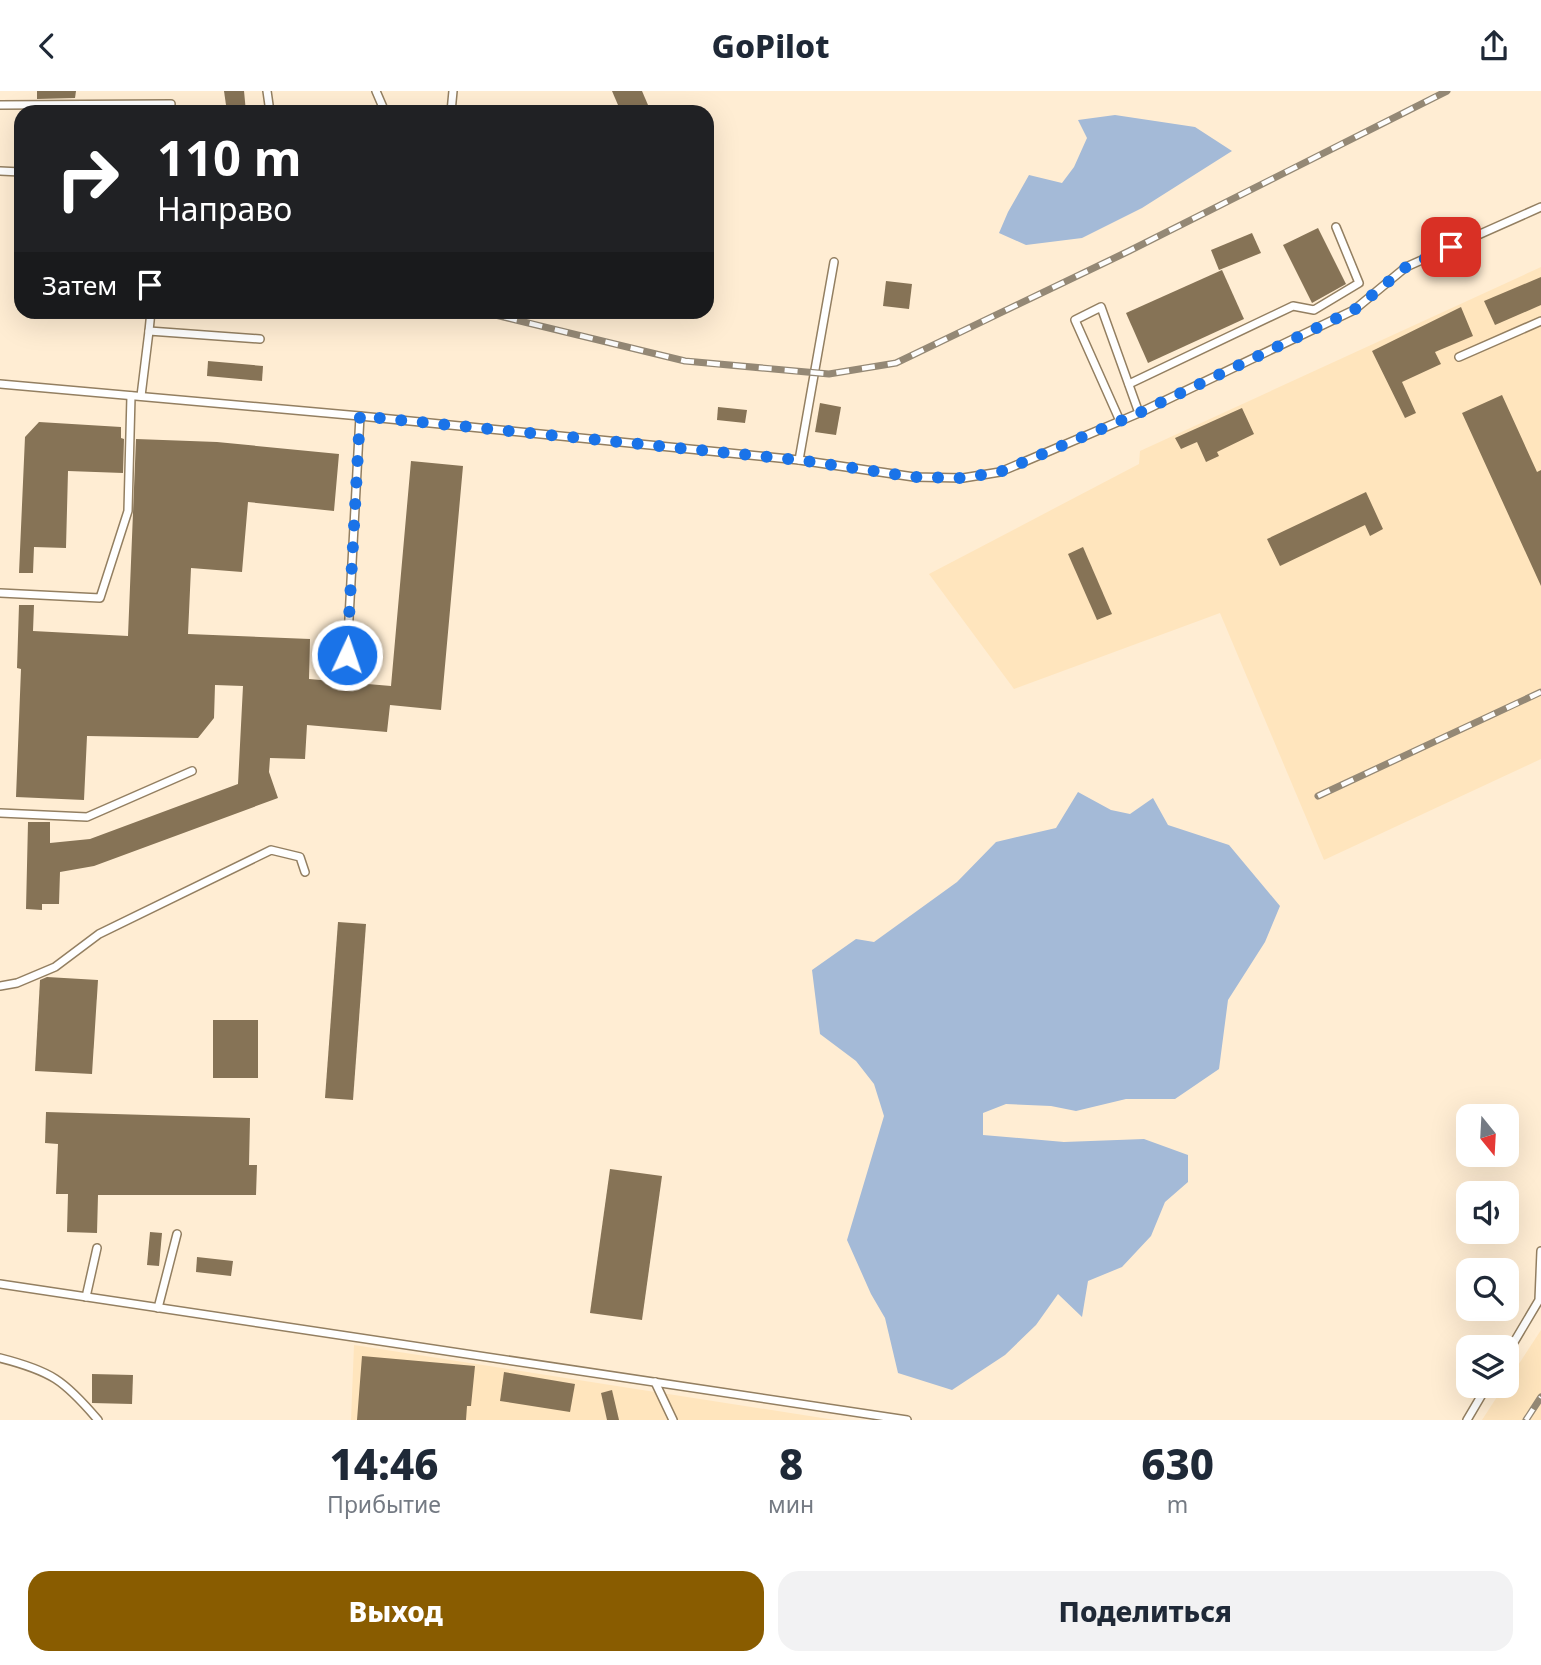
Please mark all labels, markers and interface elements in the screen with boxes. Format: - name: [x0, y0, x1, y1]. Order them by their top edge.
- text: GoPilot: [712, 24, 829, 67]
- icon: back: [28, 27, 66, 65]
- icon: share: [1475, 27, 1513, 65]
- text: 110 m: [157, 124, 302, 190]
- icon: right: [42, 133, 133, 224]
- text: Направо: [157, 187, 292, 230]
- pin: [1421, 217, 1481, 277]
- icon: arrive: [1432, 228, 1470, 266]
- icon: arrive: [131, 266, 169, 304]
- text: Затем: [42, 267, 117, 303]
- position arrow: [310, 618, 384, 692]
- north arrow: [1456, 1104, 1519, 1167]
- map controls: [1456, 1104, 1519, 1398]
- button: sound: [1456, 1181, 1519, 1244]
- button: search: [1456, 1258, 1519, 1321]
- button: layers: [1456, 1335, 1519, 1398]
- text: 14:46: [329, 1435, 439, 1492]
- text: 8: [779, 1435, 803, 1492]
- text: 630: [1141, 1435, 1214, 1492]
- text: Прибытие: [327, 1488, 441, 1520]
- text: мин: [768, 1488, 814, 1520]
- text: m: [1167, 1488, 1188, 1520]
- button: Выход: [28, 1571, 764, 1651]
- button: Поделиться: [778, 1571, 1513, 1651]

